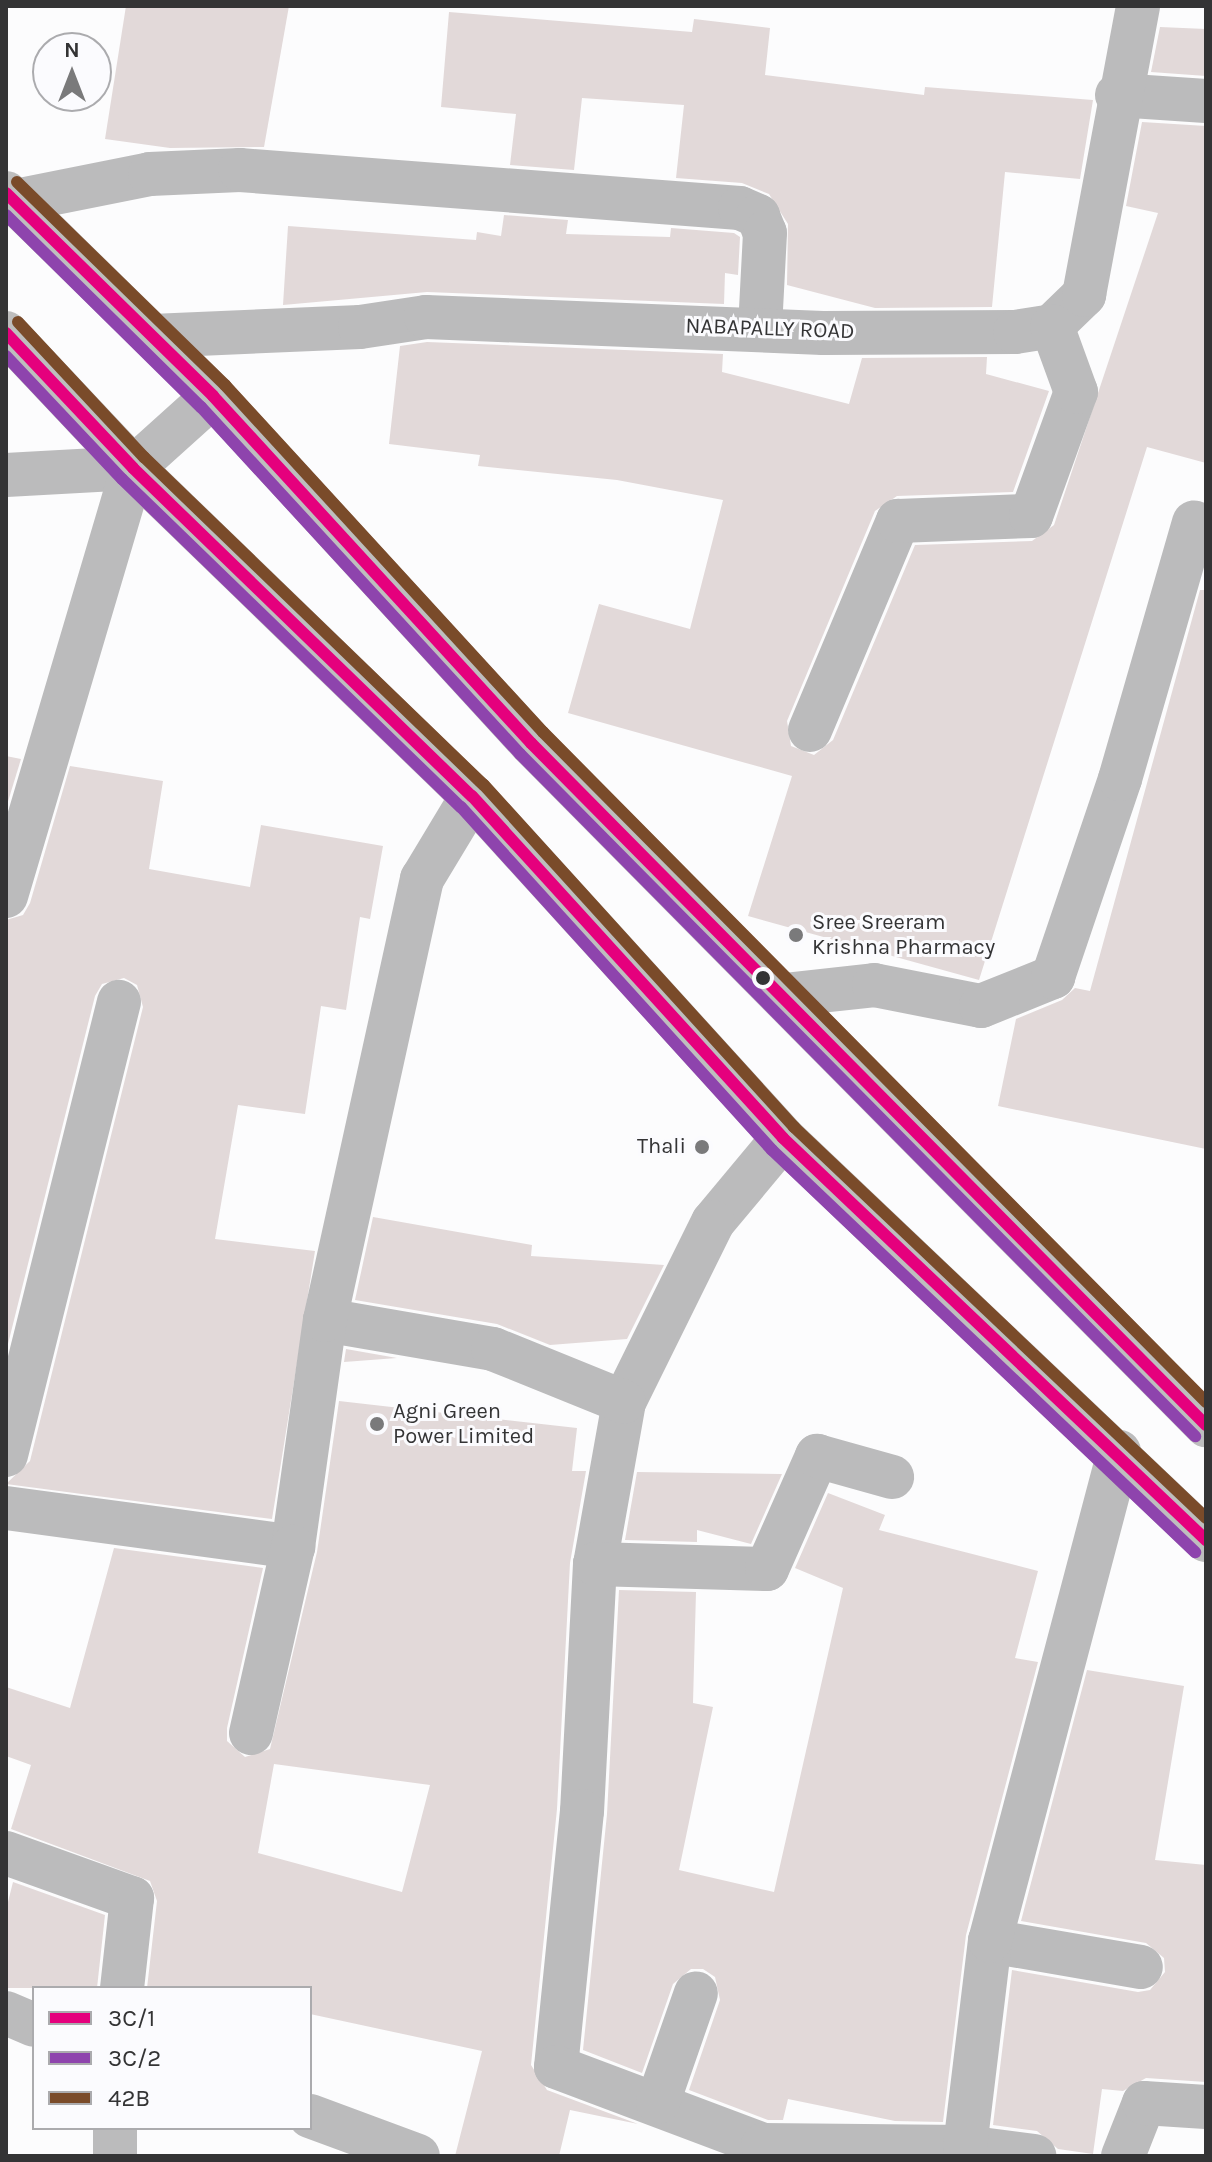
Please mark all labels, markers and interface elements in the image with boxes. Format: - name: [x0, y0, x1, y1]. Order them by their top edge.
- north arrow: [32, 32, 112, 112]
- text: N: [64, 37, 80, 63]
- street label: NABAPALLY ROAD: [685, 313, 855, 345]
- place label: Sree Sreeram Krishna Pharmacy: [812, 909, 995, 960]
- marker: Sree Sreeram Krishna Pharmacy: [787, 926, 805, 944]
- unlabelled marker: [755, 970, 771, 986]
- place label: Thali: [637, 1134, 686, 1160]
- marker: Thali: [693, 1138, 711, 1156]
- place label: Agni Green Power Limited: [393, 1398, 534, 1450]
- marker: Agni Green Power Limited: [368, 1415, 386, 1433]
- legend: [32, 1986, 312, 2130]
- text: 3C/1: [108, 2004, 155, 2032]
- text: 3C/2: [108, 2044, 161, 2072]
- text: 42B: [108, 2084, 150, 2112]

